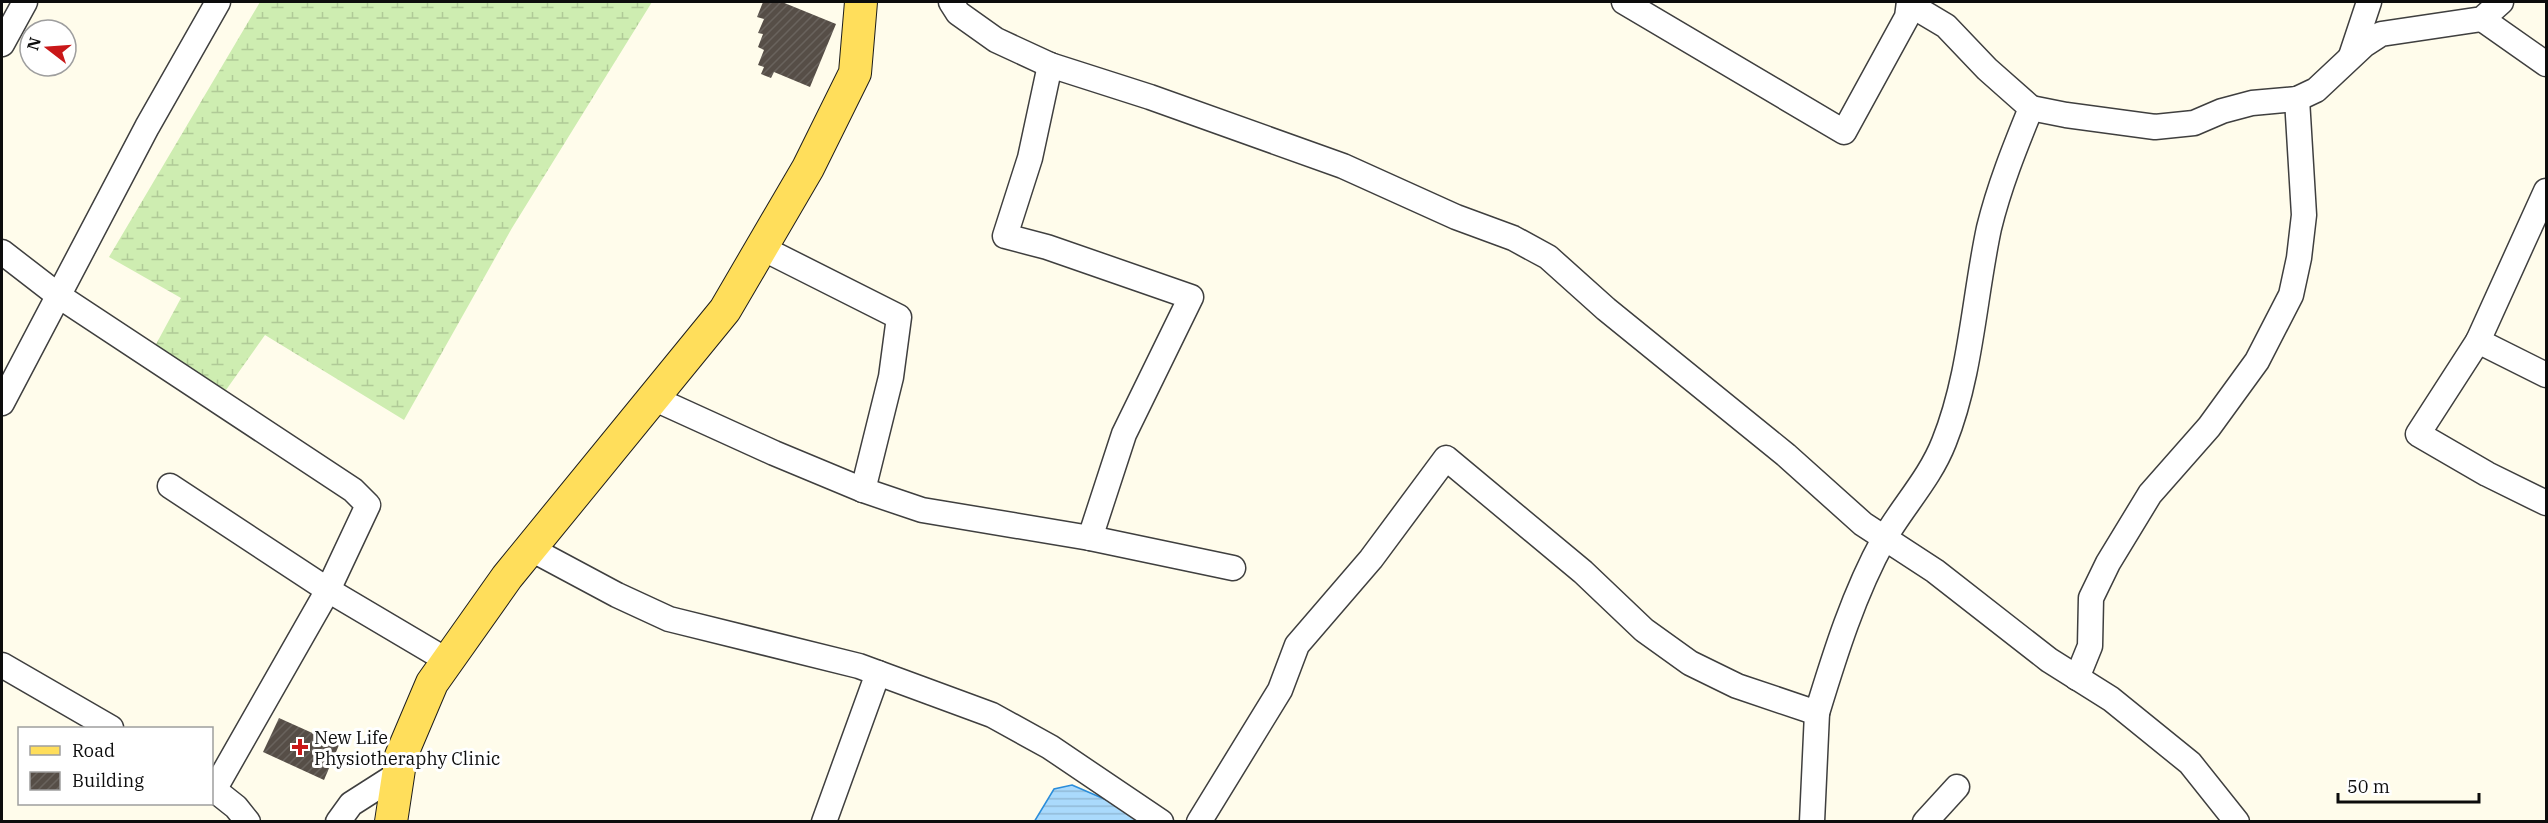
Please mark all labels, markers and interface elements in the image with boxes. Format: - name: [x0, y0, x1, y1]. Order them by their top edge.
- north arrow: [18, 18, 78, 78]
- text: N: [22, 35, 45, 53]
- place label: New Life Physiotheraphy Clinic: [314, 726, 500, 770]
- legend: [18, 727, 213, 805]
- marker: New Life Physiotheraphy Clinic: [291, 738, 309, 756]
- text: Road: [72, 739, 115, 762]
- scale bar: [2338, 766, 2479, 804]
- text: Building: [72, 769, 144, 792]
- text: 50 m: [2347, 775, 2390, 798]

